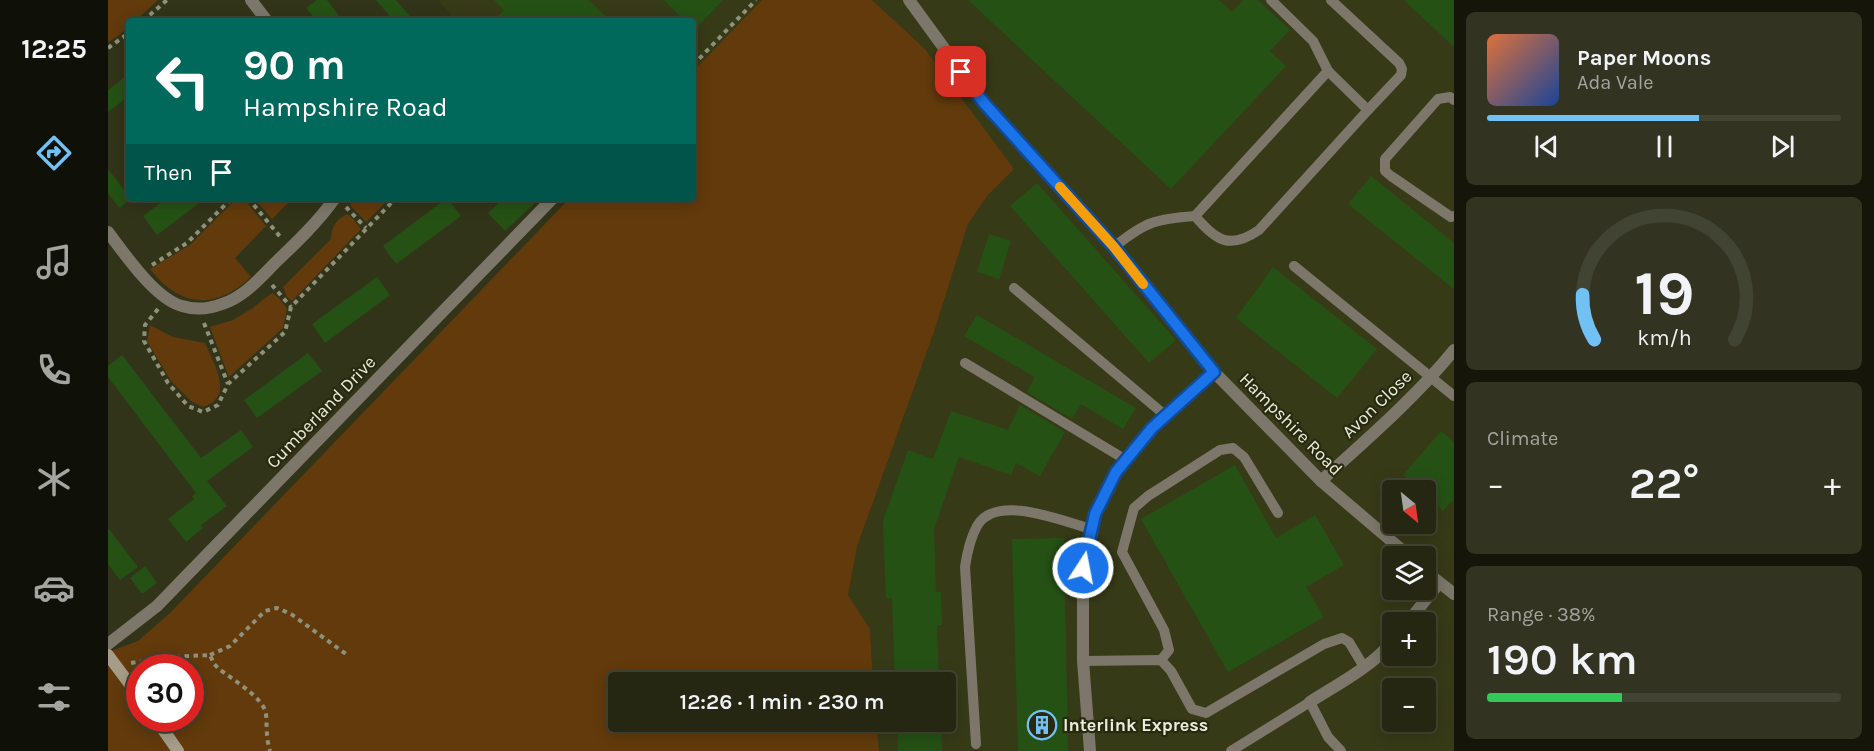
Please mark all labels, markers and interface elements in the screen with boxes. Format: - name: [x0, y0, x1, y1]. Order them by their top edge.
- text: 12:25: [21, 33, 87, 65]
- text: 90 m: [243, 40, 346, 90]
- icon: left: [144, 42, 222, 120]
- text: Paper Moons: [1577, 45, 1711, 71]
- pin: [935, 46, 986, 97]
- icon: arrive: [944, 55, 977, 88]
- text: Ada Vale: [1577, 71, 1654, 94]
- text: Hampshire Road: [243, 91, 448, 123]
- icon: previous: [1530, 130, 1563, 163]
- icon: pause: [1648, 130, 1681, 163]
- icon: next: [1766, 130, 1799, 163]
- icon: directions: [33, 132, 75, 174]
- icon: arrive: [205, 156, 238, 189]
- text: Then: [144, 160, 193, 186]
- icon: music: [33, 241, 75, 283]
- text: 19: [1634, 257, 1694, 330]
- text: km/h: [1637, 326, 1691, 351]
- icon: phone: [33, 349, 75, 391]
- street label: Cumberland Drive: [262, 351, 380, 473]
- street label: Avon Close: [1337, 365, 1417, 443]
- street label: Hampshire Road: [1235, 368, 1347, 480]
- text: Climate: [1487, 427, 1558, 450]
- text: 22°: [1629, 457, 1699, 509]
- icon: climate: [33, 458, 75, 500]
- text: −: [1487, 465, 1504, 503]
- text: +: [1824, 465, 1841, 503]
- north arrow: [1382, 480, 1436, 534]
- map controls: [1382, 480, 1436, 732]
- position arrow: [1051, 536, 1115, 600]
- button: layers: [1382, 546, 1436, 600]
- icon: car: [33, 567, 75, 609]
- text: Range · 38%: [1487, 603, 1596, 626]
- button: +: [1382, 612, 1436, 666]
- text: 190 km: [1487, 633, 1638, 685]
- speed limit sign: 30: [126, 654, 204, 732]
- icon: filters: [33, 676, 75, 718]
- button: −: [1382, 678, 1436, 732]
- text: 12:26 · 1 min · 230 m: [680, 689, 884, 715]
- building icon: Interlink Express: [1026, 709, 1058, 741]
- place label: Interlink Express: [1063, 714, 1208, 736]

